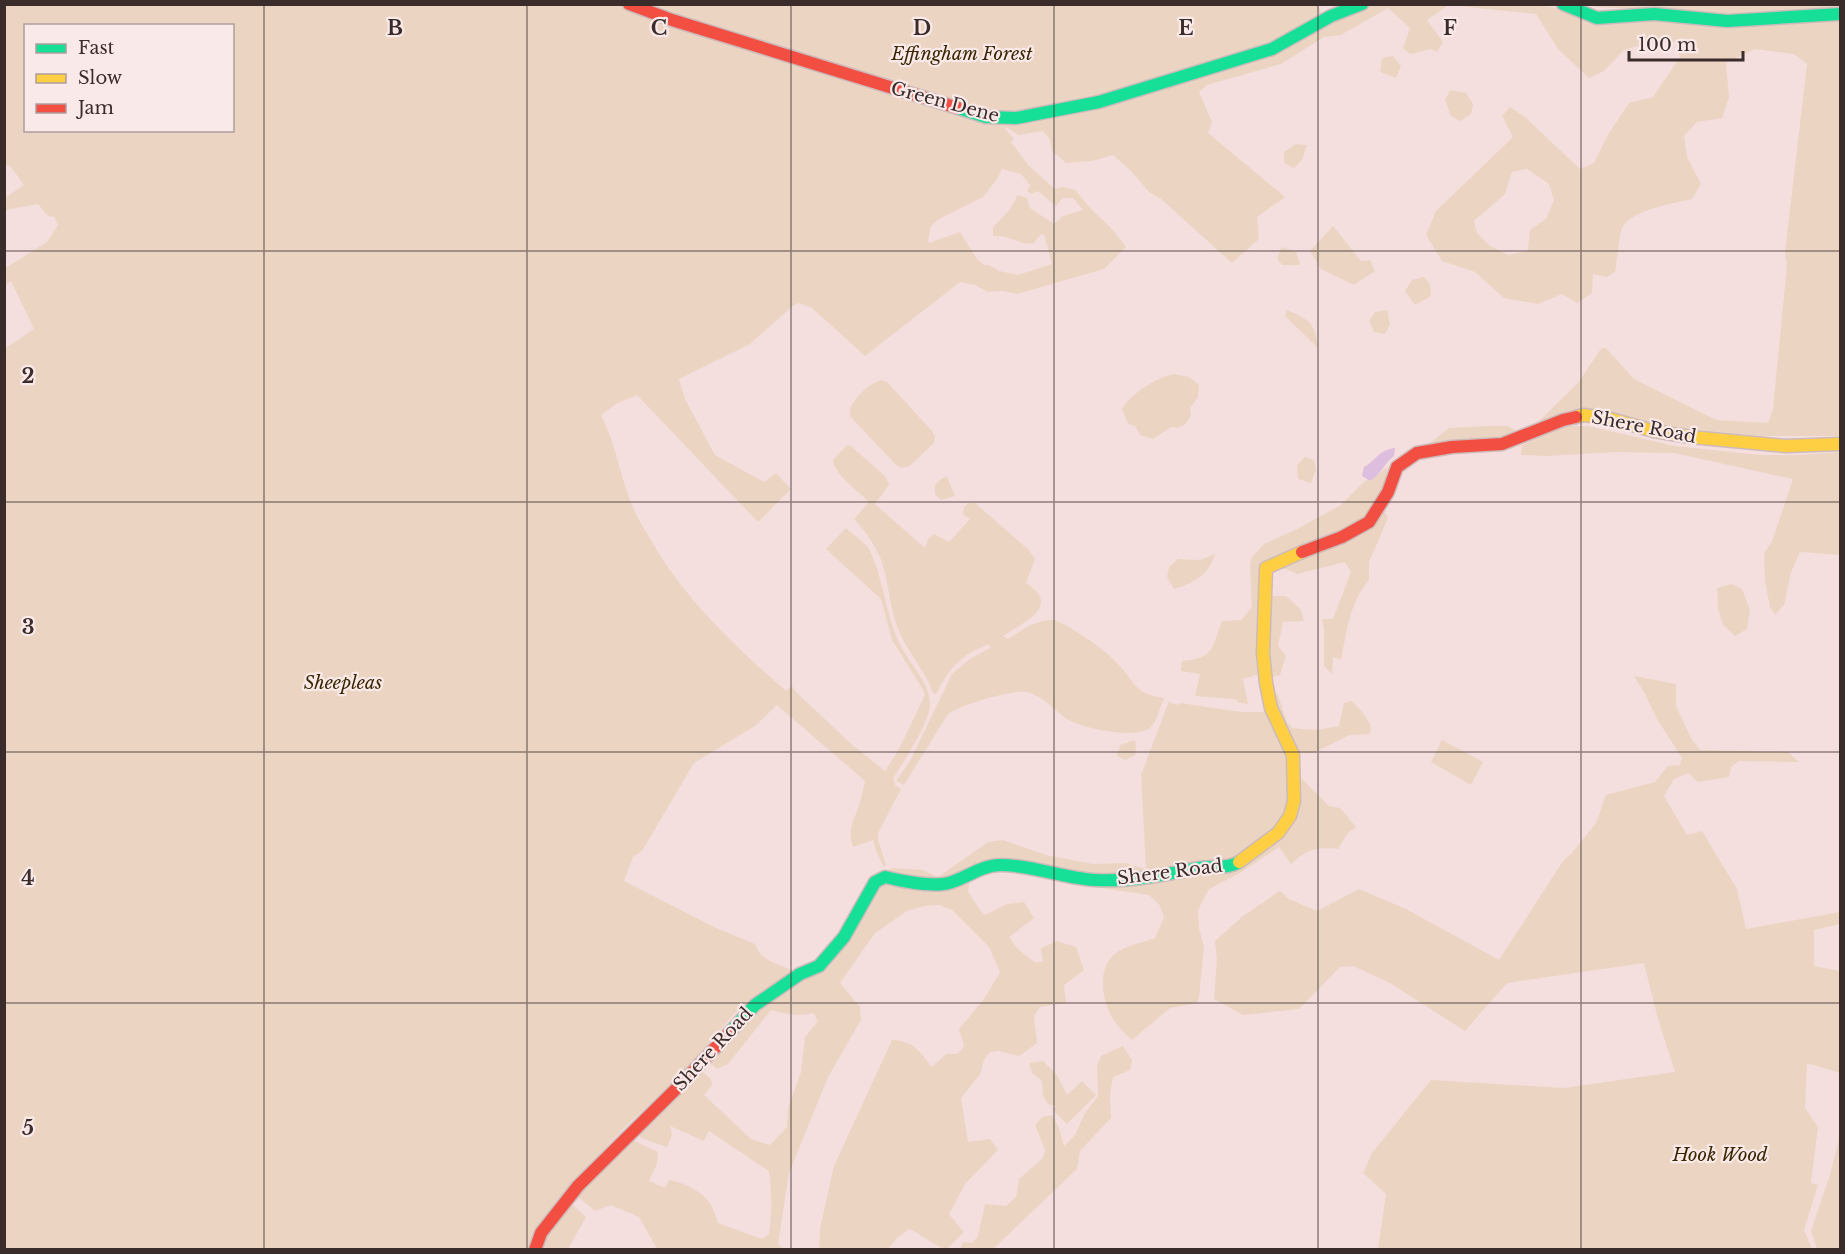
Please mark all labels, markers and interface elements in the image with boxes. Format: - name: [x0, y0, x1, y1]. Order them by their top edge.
- text: B: [387, 16, 403, 40]
- text: C: [651, 16, 667, 40]
- text: D: [913, 16, 931, 40]
- text: E: [1178, 16, 1194, 40]
- text: F: [1443, 16, 1457, 40]
- legend: [24, 24, 234, 132]
- scale bar: [1629, 24, 1743, 62]
- text: 100 m: [1638, 34, 1696, 56]
- text: Fast: [78, 37, 115, 59]
- park label: Effingham Forest: [890, 43, 1033, 65]
- text: Slow: [78, 67, 123, 89]
- street label: Green Dene: [888, 77, 1002, 127]
- text: Jam: [76, 97, 114, 119]
- text: 2: [21, 364, 35, 388]
- street label: Shere Road: [1590, 406, 1698, 448]
- text: 3: [22, 615, 34, 639]
- park label: Sheepleas: [304, 672, 382, 694]
- street label: Shere Road: [1116, 855, 1224, 889]
- text: 4: [21, 866, 35, 890]
- street label: Shere Road: [669, 1003, 757, 1095]
- text: 5: [22, 1116, 34, 1140]
- park label: Hook Wood: [1671, 1144, 1768, 1166]

